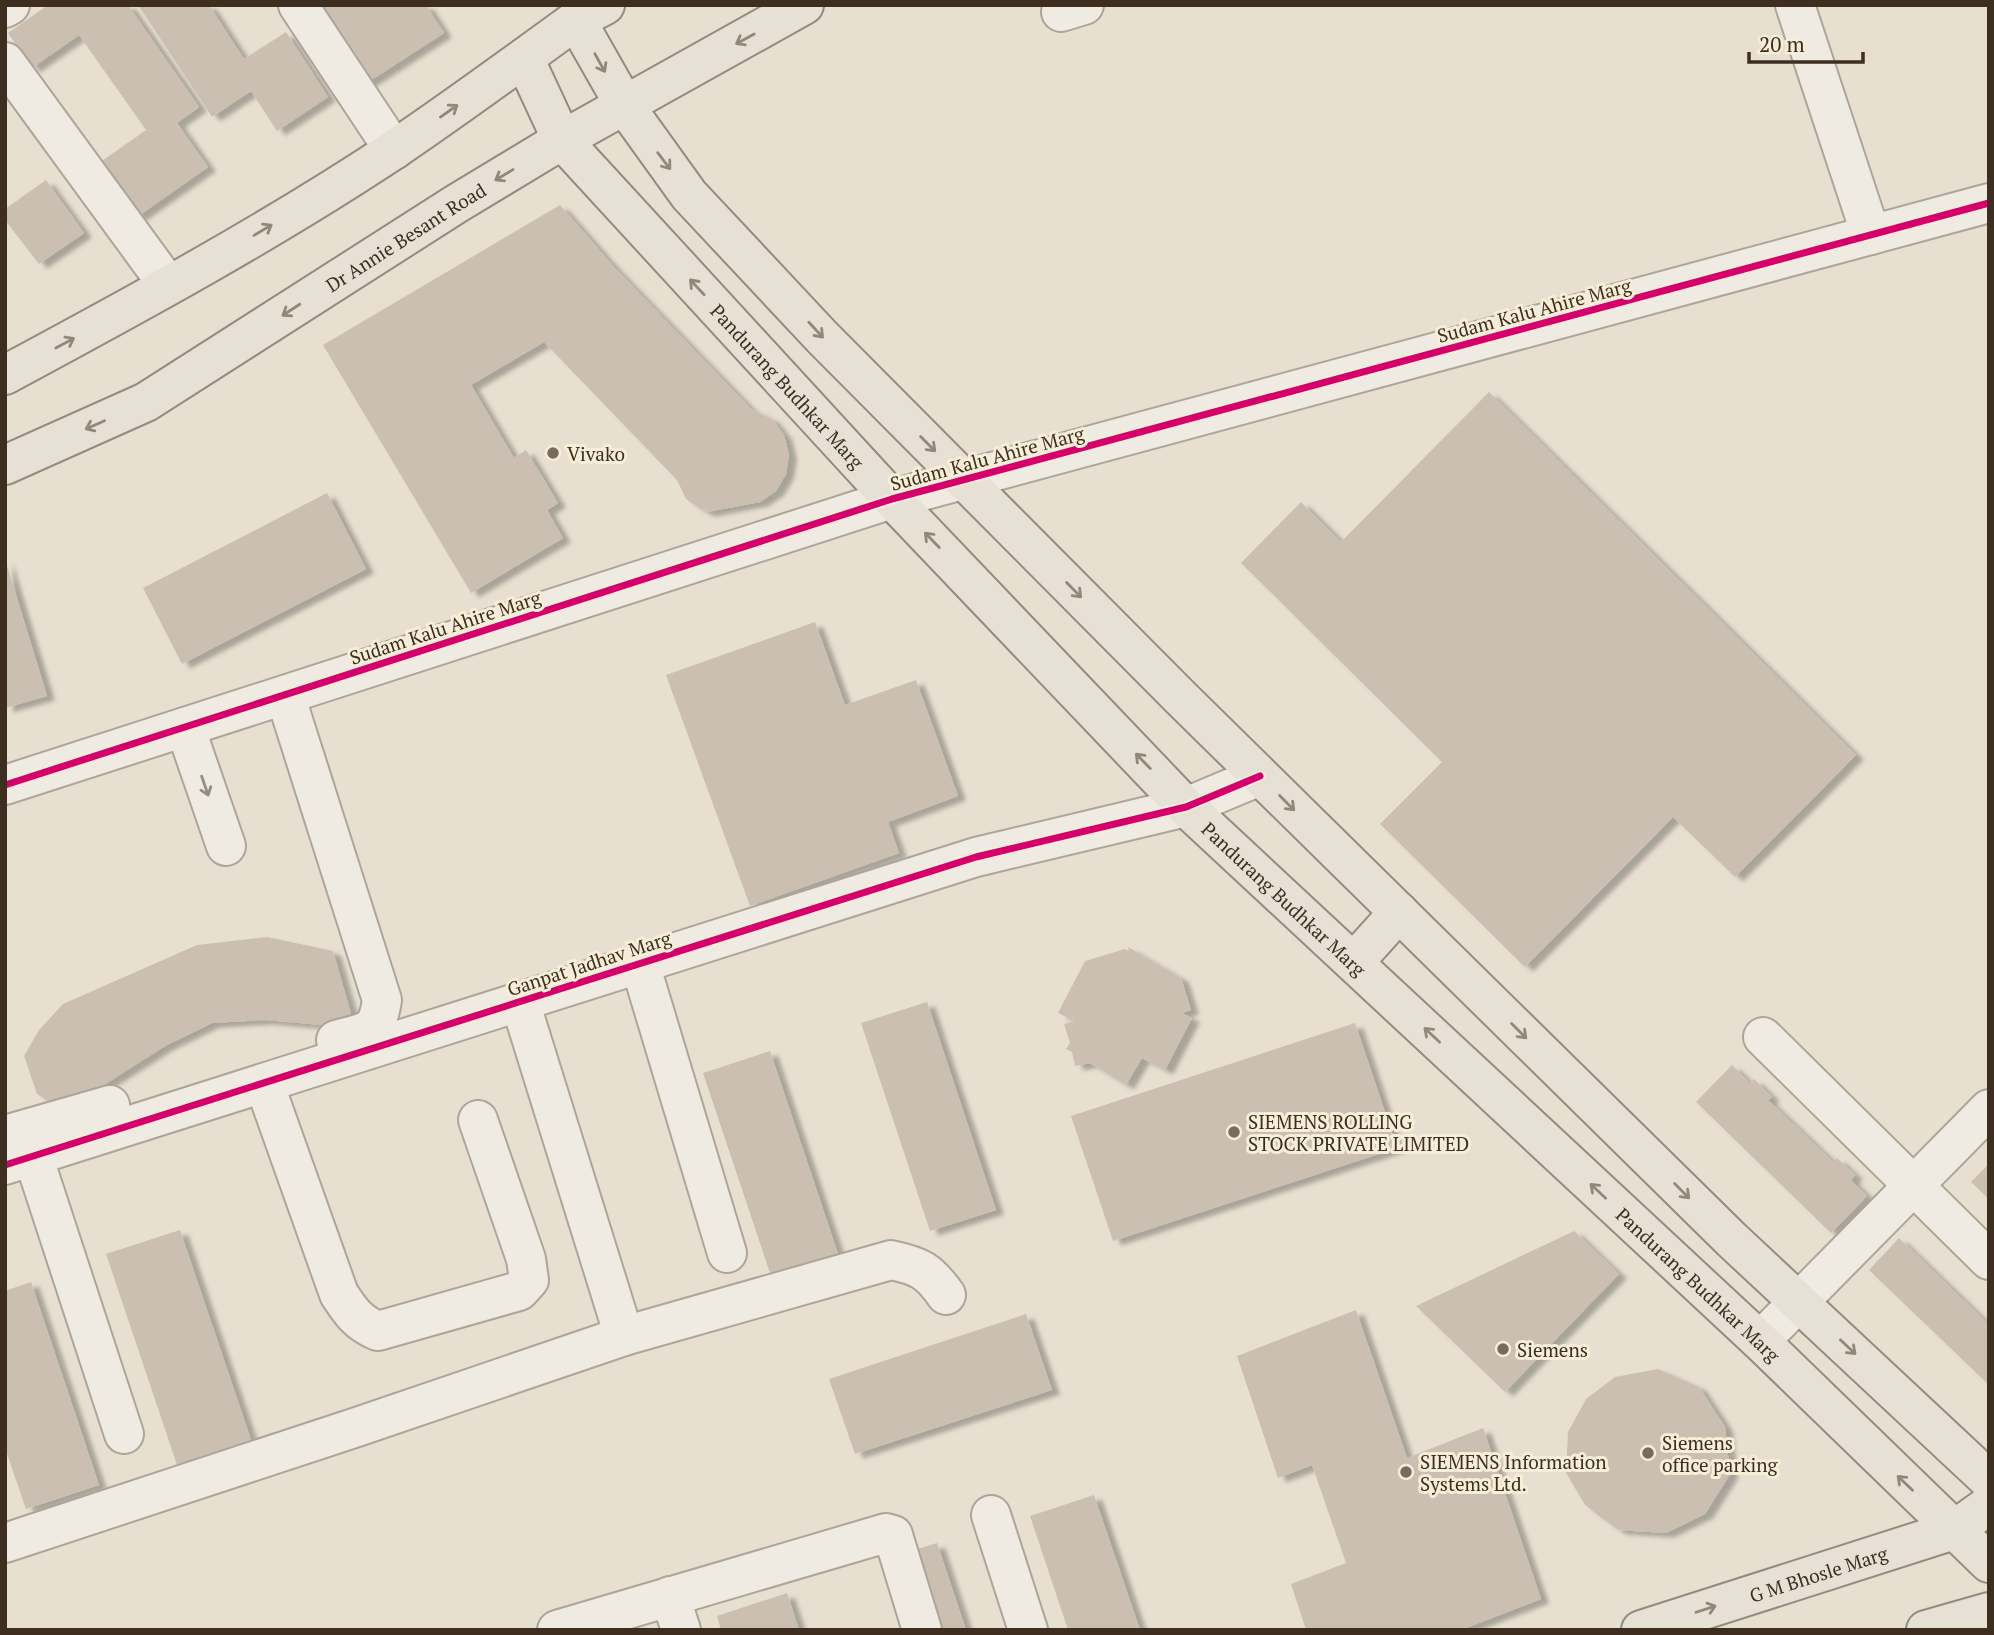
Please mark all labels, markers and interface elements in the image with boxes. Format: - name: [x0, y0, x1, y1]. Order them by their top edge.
- scale bar: [1749, 21, 1863, 65]
- text: 20 m: [1759, 30, 1805, 58]
- one-way arrow: [735, 32, 755, 46]
- one-way arrow: [593, 52, 607, 72]
- one-way arrow: [439, 104, 459, 118]
- one-way arrow: [657, 151, 672, 170]
- one-way arrow: [494, 168, 514, 182]
- street label: Dr Annie Besant Road: [321, 176, 490, 297]
- one-way arrow: [253, 223, 273, 237]
- street label: Sudam Kalu Ahire Marg: [1434, 272, 1635, 348]
- one-way arrow: [689, 279, 706, 296]
- street label: Pandurang Budhkar Marg: [706, 298, 871, 474]
- one-way arrow: [282, 303, 301, 317]
- one-way arrow: [807, 321, 824, 339]
- one-way arrow: [55, 335, 75, 349]
- one-way arrow: [85, 419, 107, 432]
- street label: Sudam Kalu Ahire Marg: [887, 420, 1088, 496]
- one-way arrow: [920, 435, 937, 452]
- place label: Vivako: [567, 441, 625, 466]
- marker: Vivako: [545, 445, 561, 461]
- one-way arrow: [923, 532, 940, 549]
- one-way arrow: [1066, 582, 1083, 599]
- street label: Sudam Kalu Ahire Marg: [346, 584, 545, 670]
- one-way arrow: [1134, 753, 1151, 770]
- one-way arrow: [200, 775, 213, 797]
- one-way arrow: [1279, 794, 1296, 811]
- street label: Pandurang Budhkar Marg: [1197, 816, 1372, 982]
- street label: Ganpat Jadhav Marg: [504, 924, 675, 1001]
- one-way arrow: [1511, 1023, 1528, 1040]
- one-way arrow: [1424, 1027, 1441, 1044]
- place label: SIEMENS ROLLING STOCK PRIVATE LIMITED: [1248, 1109, 1469, 1156]
- marker: SIEMENS ROLLING STOCK PRIVATE LIMITED: [1226, 1124, 1242, 1140]
- one-way arrow: [1590, 1182, 1607, 1199]
- one-way arrow: [1673, 1182, 1690, 1199]
- street label: Pandurang Budhkar Marg: [1611, 1201, 1787, 1367]
- place label: Siemens: [1517, 1337, 1588, 1362]
- one-way arrow: [1839, 1339, 1856, 1356]
- marker: Siemens: [1495, 1341, 1511, 1357]
- place label: Siemens office parking: [1662, 1430, 1779, 1477]
- marker: Siemens office parking: [1640, 1445, 1656, 1461]
- place label: SIEMENS Information Systems Ltd.: [1420, 1449, 1607, 1496]
- marker: SIEMENS Information Systems Ltd.: [1398, 1464, 1414, 1480]
- one-way arrow: [1897, 1474, 1914, 1491]
- street label: G M Bhosle Marg: [1746, 1539, 1891, 1607]
- one-way arrow: [1695, 1602, 1717, 1615]

